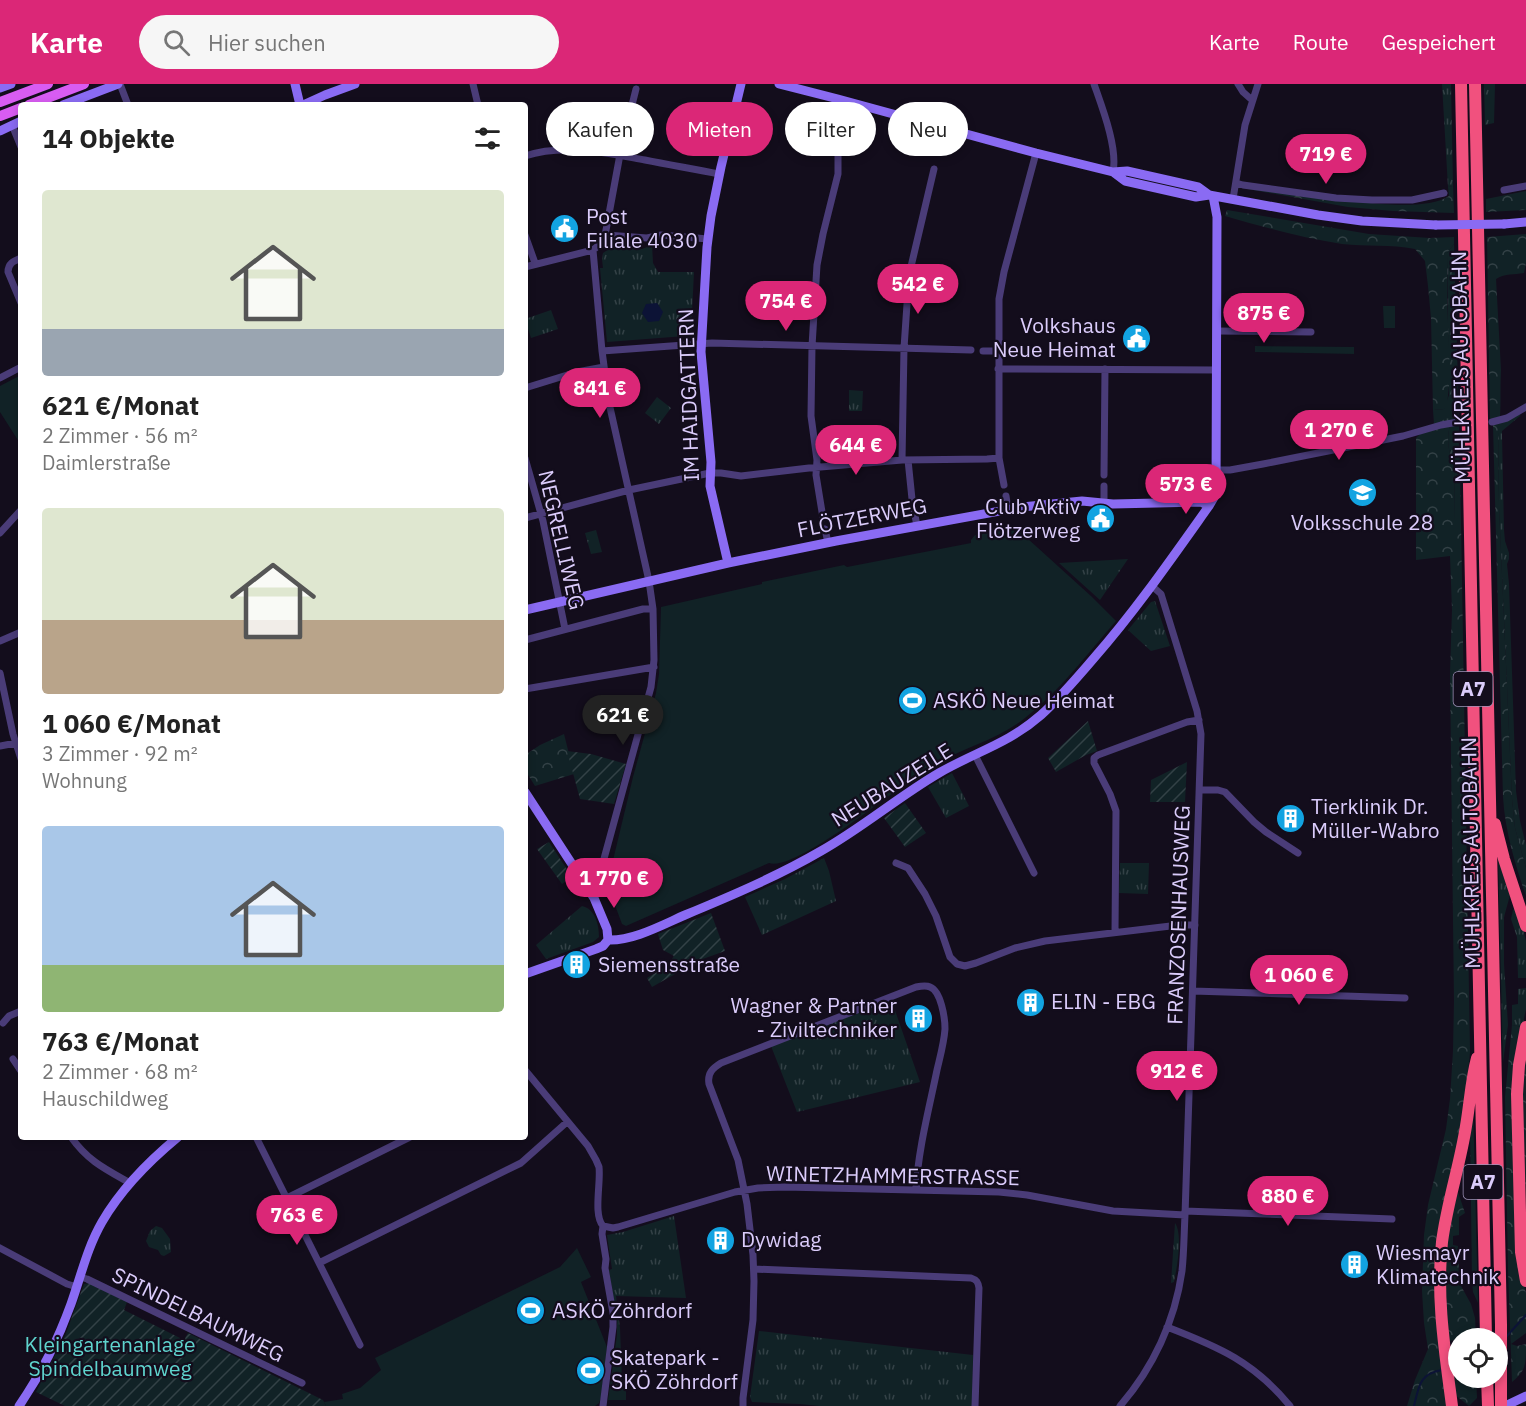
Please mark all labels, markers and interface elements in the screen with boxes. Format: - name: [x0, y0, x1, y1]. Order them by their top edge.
- search box: [139, 15, 559, 69]
- text: Karte: [30, 24, 103, 61]
- icon: search: [160, 26, 193, 59]
- text: Hier suchen: [208, 28, 326, 57]
- text: Karte: [1209, 28, 1260, 56]
- text: Route: [1293, 28, 1349, 56]
- text: Gespeichert: [1382, 28, 1496, 56]
- chip: Kaufen: [546, 102, 654, 156]
- chip: Mieten: [666, 102, 773, 156]
- chip: Filter: [785, 102, 876, 156]
- chip: Neu: [888, 102, 968, 156]
- text: 14 Objekte: [42, 121, 175, 155]
- icon: filters: [471, 122, 504, 155]
- pin: 719 €: [1284, 134, 1368, 185]
- text: 719 €: [1299, 140, 1353, 167]
- place label: Post Filiale 4030: [586, 202, 698, 254]
- public building icon: Post Filiale 4030: [549, 213, 581, 245]
- icon: home: [219, 229, 327, 337]
- street label: MÜHLKREIS AUTOBAHN: [1444, 251, 1476, 483]
- pin: 542 €: [876, 264, 960, 315]
- text: 542 €: [891, 270, 945, 297]
- pin: 754 €: [744, 281, 828, 332]
- text: 754 €: [759, 287, 813, 314]
- pin: 875 €: [1222, 293, 1306, 344]
- text: 875 €: [1237, 299, 1291, 326]
- street label: IM HAIDGATTERN: [671, 308, 705, 482]
- place label: Volkshaus Neue Heimat: [993, 311, 1116, 363]
- public building icon: Volkshaus Neue Heimat: [1121, 322, 1153, 354]
- pin: 841 €: [558, 368, 642, 419]
- text: 841 €: [573, 374, 627, 401]
- text: 621 €/Monat: [42, 388, 199, 422]
- pin: 1 270 €: [1284, 410, 1394, 461]
- text: 1 270 €: [1304, 416, 1374, 443]
- text: 2 Zimmer · 56 m²: [42, 422, 198, 449]
- pin: 644 €: [814, 425, 898, 476]
- text: 644 €: [829, 431, 883, 458]
- text: Daimlerstraße: [42, 449, 171, 476]
- pin: 573 €: [1144, 464, 1228, 515]
- street label: NEGRELLIWEG: [532, 467, 592, 612]
- text: 573 €: [1159, 470, 1213, 497]
- school or university icon: Volksschule 28: [1346, 476, 1378, 508]
- street label: FLÖTZERWEG: [795, 491, 929, 543]
- place label: Club Aktiv Flötzerweg: [976, 492, 1080, 544]
- public building icon: Club Aktiv Flötzerweg: [1085, 503, 1117, 535]
- place label: Volksschule 28: [1291, 508, 1433, 536]
- icon: home: [219, 547, 327, 655]
- road number: A7: [1454, 672, 1492, 706]
- sports icon: ASKÖ Neue Heimat: [896, 685, 928, 717]
- place label: ASKÖ Neue Heimat: [933, 686, 1115, 714]
- pin: 621 €: [581, 695, 665, 746]
- text: 621 €: [596, 701, 650, 728]
- text: 1 060 €/Monat: [42, 706, 221, 740]
- street label: NEUBAUZEILE: [826, 736, 957, 833]
- street label: MÜHLKREIS AUTOBAHN: [1454, 737, 1486, 969]
- text: 3 Zimmer · 92 m²: [42, 740, 198, 767]
- text: Wohnung: [42, 767, 127, 794]
- place label: Tierklinik Dr. Müller-Wabro: [1311, 792, 1440, 844]
- building icon: Tierklinik Dr. Müller-Wabro: [1274, 803, 1306, 835]
- street label: FRANZOSENHAUSWEG: [1160, 805, 1196, 1025]
- pin: 1 770 €: [559, 858, 669, 909]
- text: 1 770 €: [579, 864, 649, 891]
- icon: home: [219, 865, 327, 973]
- building icon: Siemensstraße: [561, 949, 593, 981]
- place label: Siemensstraße: [598, 950, 740, 978]
- pin: 1 060 €: [1244, 955, 1354, 1006]
- text: 1 060 €: [1264, 961, 1334, 988]
- building icon: ELIN - EBG: [1014, 986, 1046, 1018]
- place label: ELIN - EBG: [1051, 987, 1156, 1015]
- place label: Wagner & Partner - Ziviltechniker: [730, 991, 897, 1043]
- building icon: Wagner & Partner - Ziviltechniker: [902, 1002, 934, 1034]
- text: 763 €/Monat: [42, 1024, 199, 1058]
- pin: 912 €: [1135, 1051, 1219, 1102]
- text: 912 €: [1150, 1057, 1204, 1084]
- text: 2 Zimmer · 68 m²: [42, 1058, 198, 1085]
- text: Hauschildweg: [42, 1085, 168, 1112]
- street label: WINETZHAMMERSTRASSE: [766, 1159, 1020, 1191]
- road number: A7: [1464, 1165, 1502, 1199]
- pin: 880 €: [1246, 1176, 1330, 1227]
- text: 880 €: [1261, 1182, 1315, 1209]
- pin: 763 €: [255, 1195, 339, 1246]
- text: 763 €: [270, 1201, 324, 1228]
- building icon: Dywidag: [704, 1224, 736, 1256]
- place label: Dywidag: [741, 1225, 821, 1253]
- place label: Wiesmayr Klimatechnik: [1376, 1238, 1499, 1290]
- building icon: Wiesmayr Klimatechnik: [1339, 1249, 1371, 1281]
- street label: SPINDELBAUMWEG: [108, 1260, 289, 1368]
- sports icon: ASKÖ Zöhrdorf: [515, 1295, 547, 1327]
- place label: ASKÖ Zöhrdorf: [552, 1296, 692, 1324]
- map controls: [1448, 1328, 1508, 1388]
- button: locate: [1448, 1328, 1508, 1388]
- park label: Kleingartenanlage Spindelbaumweg: [24, 1330, 196, 1382]
- place label: Skatepark - SKÖ Zöhrdorf: [611, 1343, 738, 1395]
- sports icon: Skatepark - SKÖ Zöhrdorf: [574, 1354, 606, 1386]

